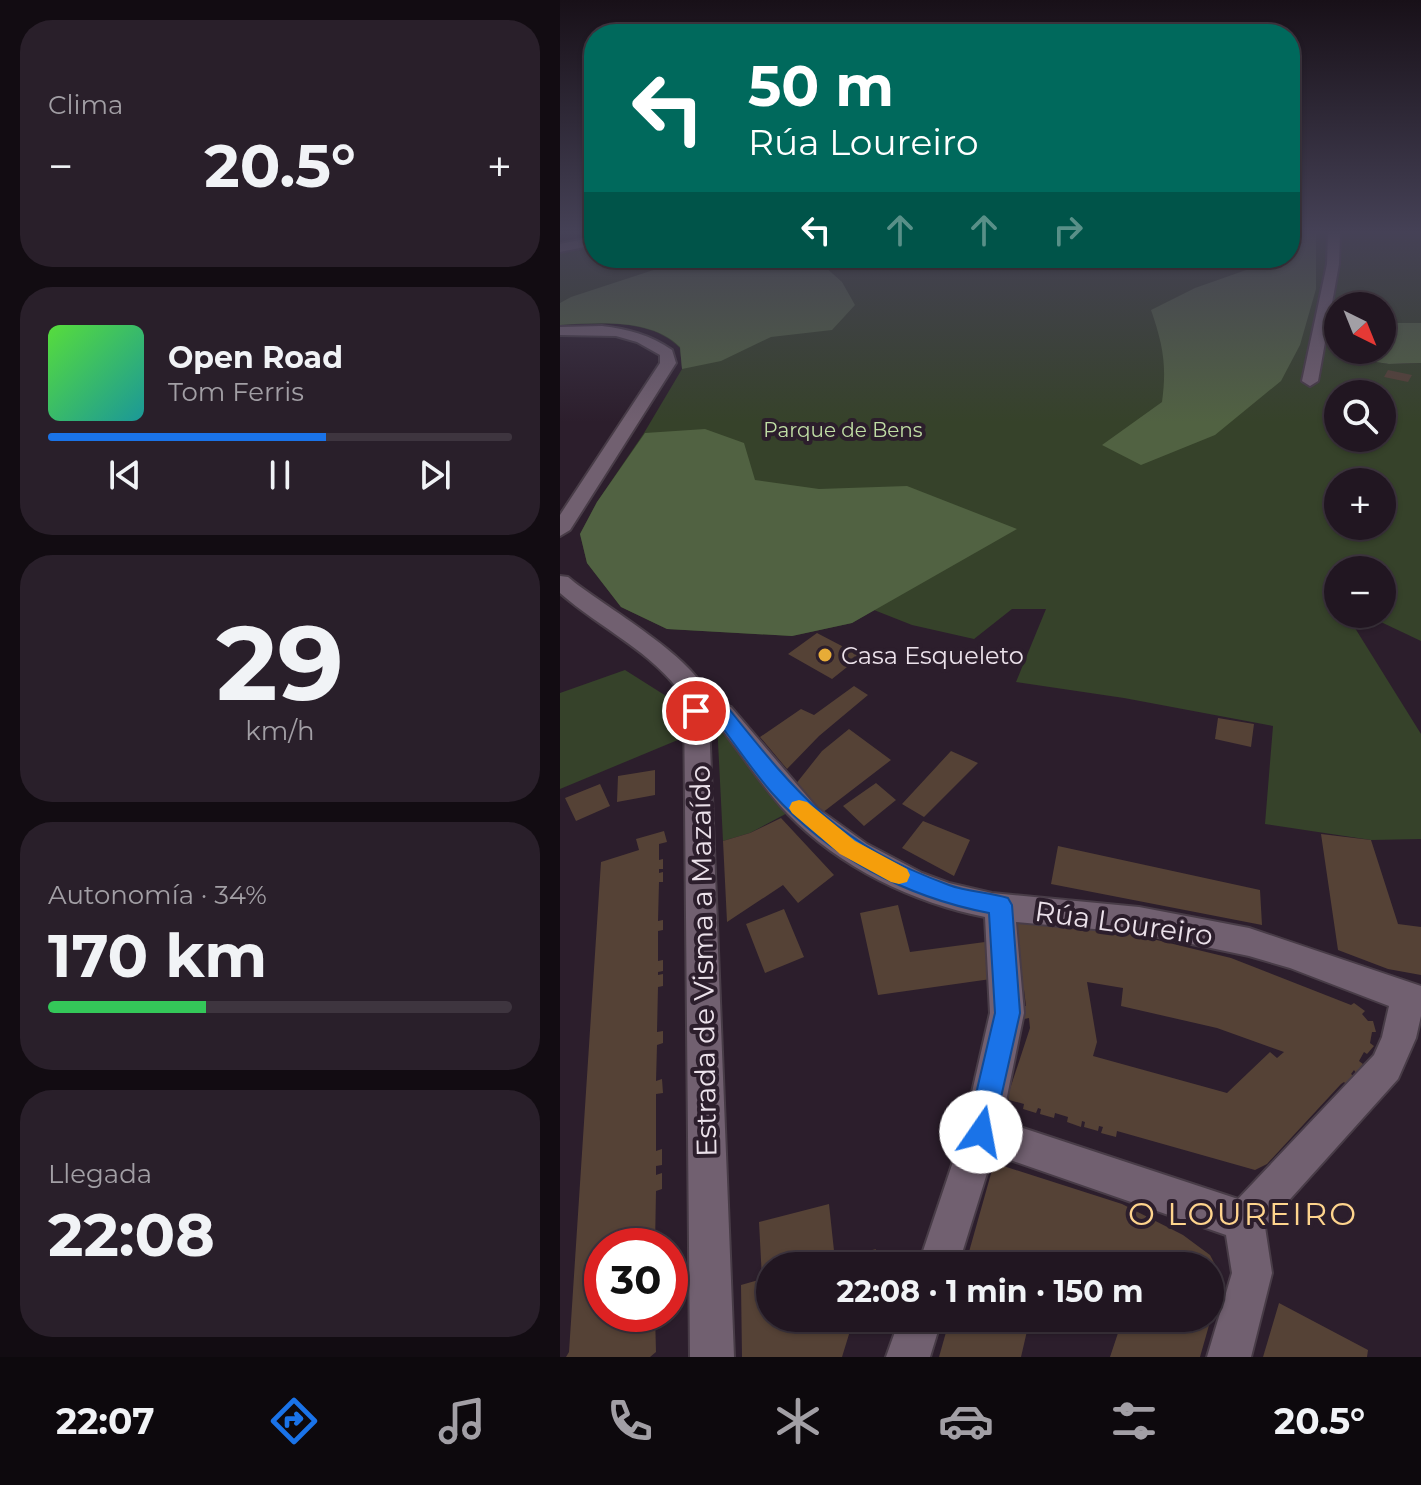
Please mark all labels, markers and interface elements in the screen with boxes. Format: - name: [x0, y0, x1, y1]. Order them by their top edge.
- text: 50 m: [748, 52, 894, 120]
- icon: left: [616, 56, 720, 160]
- text: Clima: [48, 89, 123, 121]
- text: Rúa Loureiro: [748, 120, 979, 164]
- text: 20.5°: [204, 129, 356, 202]
- text: −: [48, 139, 73, 193]
- text: +: [487, 139, 512, 193]
- icon: left: [794, 208, 838, 252]
- icon: ahead: [878, 208, 922, 252]
- icon: ahead: [962, 208, 1006, 252]
- icon: right: [1046, 208, 1090, 252]
- north arrow: [1324, 292, 1396, 364]
- map controls: [1324, 292, 1396, 628]
- text: Open Road: [168, 339, 343, 376]
- text: Tom Ferris: [168, 376, 304, 408]
- button: search: [1324, 380, 1396, 452]
- park label: Parque de Bens: [763, 418, 923, 442]
- icon: previous: [103, 453, 147, 497]
- icon: pause: [258, 453, 302, 497]
- icon: next: [413, 453, 457, 497]
- button: +: [1324, 468, 1396, 540]
- button: −: [1324, 556, 1396, 628]
- text: 29: [216, 599, 344, 726]
- place label: Casa Esqueleto: [841, 641, 1024, 670]
- marker: Casa Esqueleto: [816, 646, 834, 664]
- pin: [662, 677, 730, 745]
- icon: arrive: [674, 689, 718, 733]
- text: km/h: [245, 715, 315, 747]
- street label: Estrada de Visma a Mazaído: [683, 765, 723, 1157]
- text: Autonomía · 34%: [48, 879, 267, 911]
- street label: Rúa Loureiro: [1033, 894, 1215, 952]
- text: 170 km: [48, 919, 267, 992]
- position arrow: [939, 1090, 1023, 1174]
- text: Llegada: [48, 1158, 152, 1190]
- district label: O LOUREIRO: [1128, 1194, 1358, 1233]
- text: 22:08: [48, 1198, 215, 1271]
- speed limit sign: 30: [584, 1228, 688, 1332]
- text: 22:08 · 1 min · 150 m: [837, 1273, 1143, 1310]
- icon: directions: [266, 1393, 322, 1449]
- icon: music: [434, 1393, 490, 1449]
- icon: phone: [602, 1393, 658, 1449]
- icon: climate: [770, 1393, 826, 1449]
- icon: car: [938, 1393, 994, 1449]
- icon: filters: [1106, 1393, 1162, 1449]
- text: 22:07: [56, 1399, 155, 1443]
- text: 20.5°: [1274, 1399, 1365, 1443]

